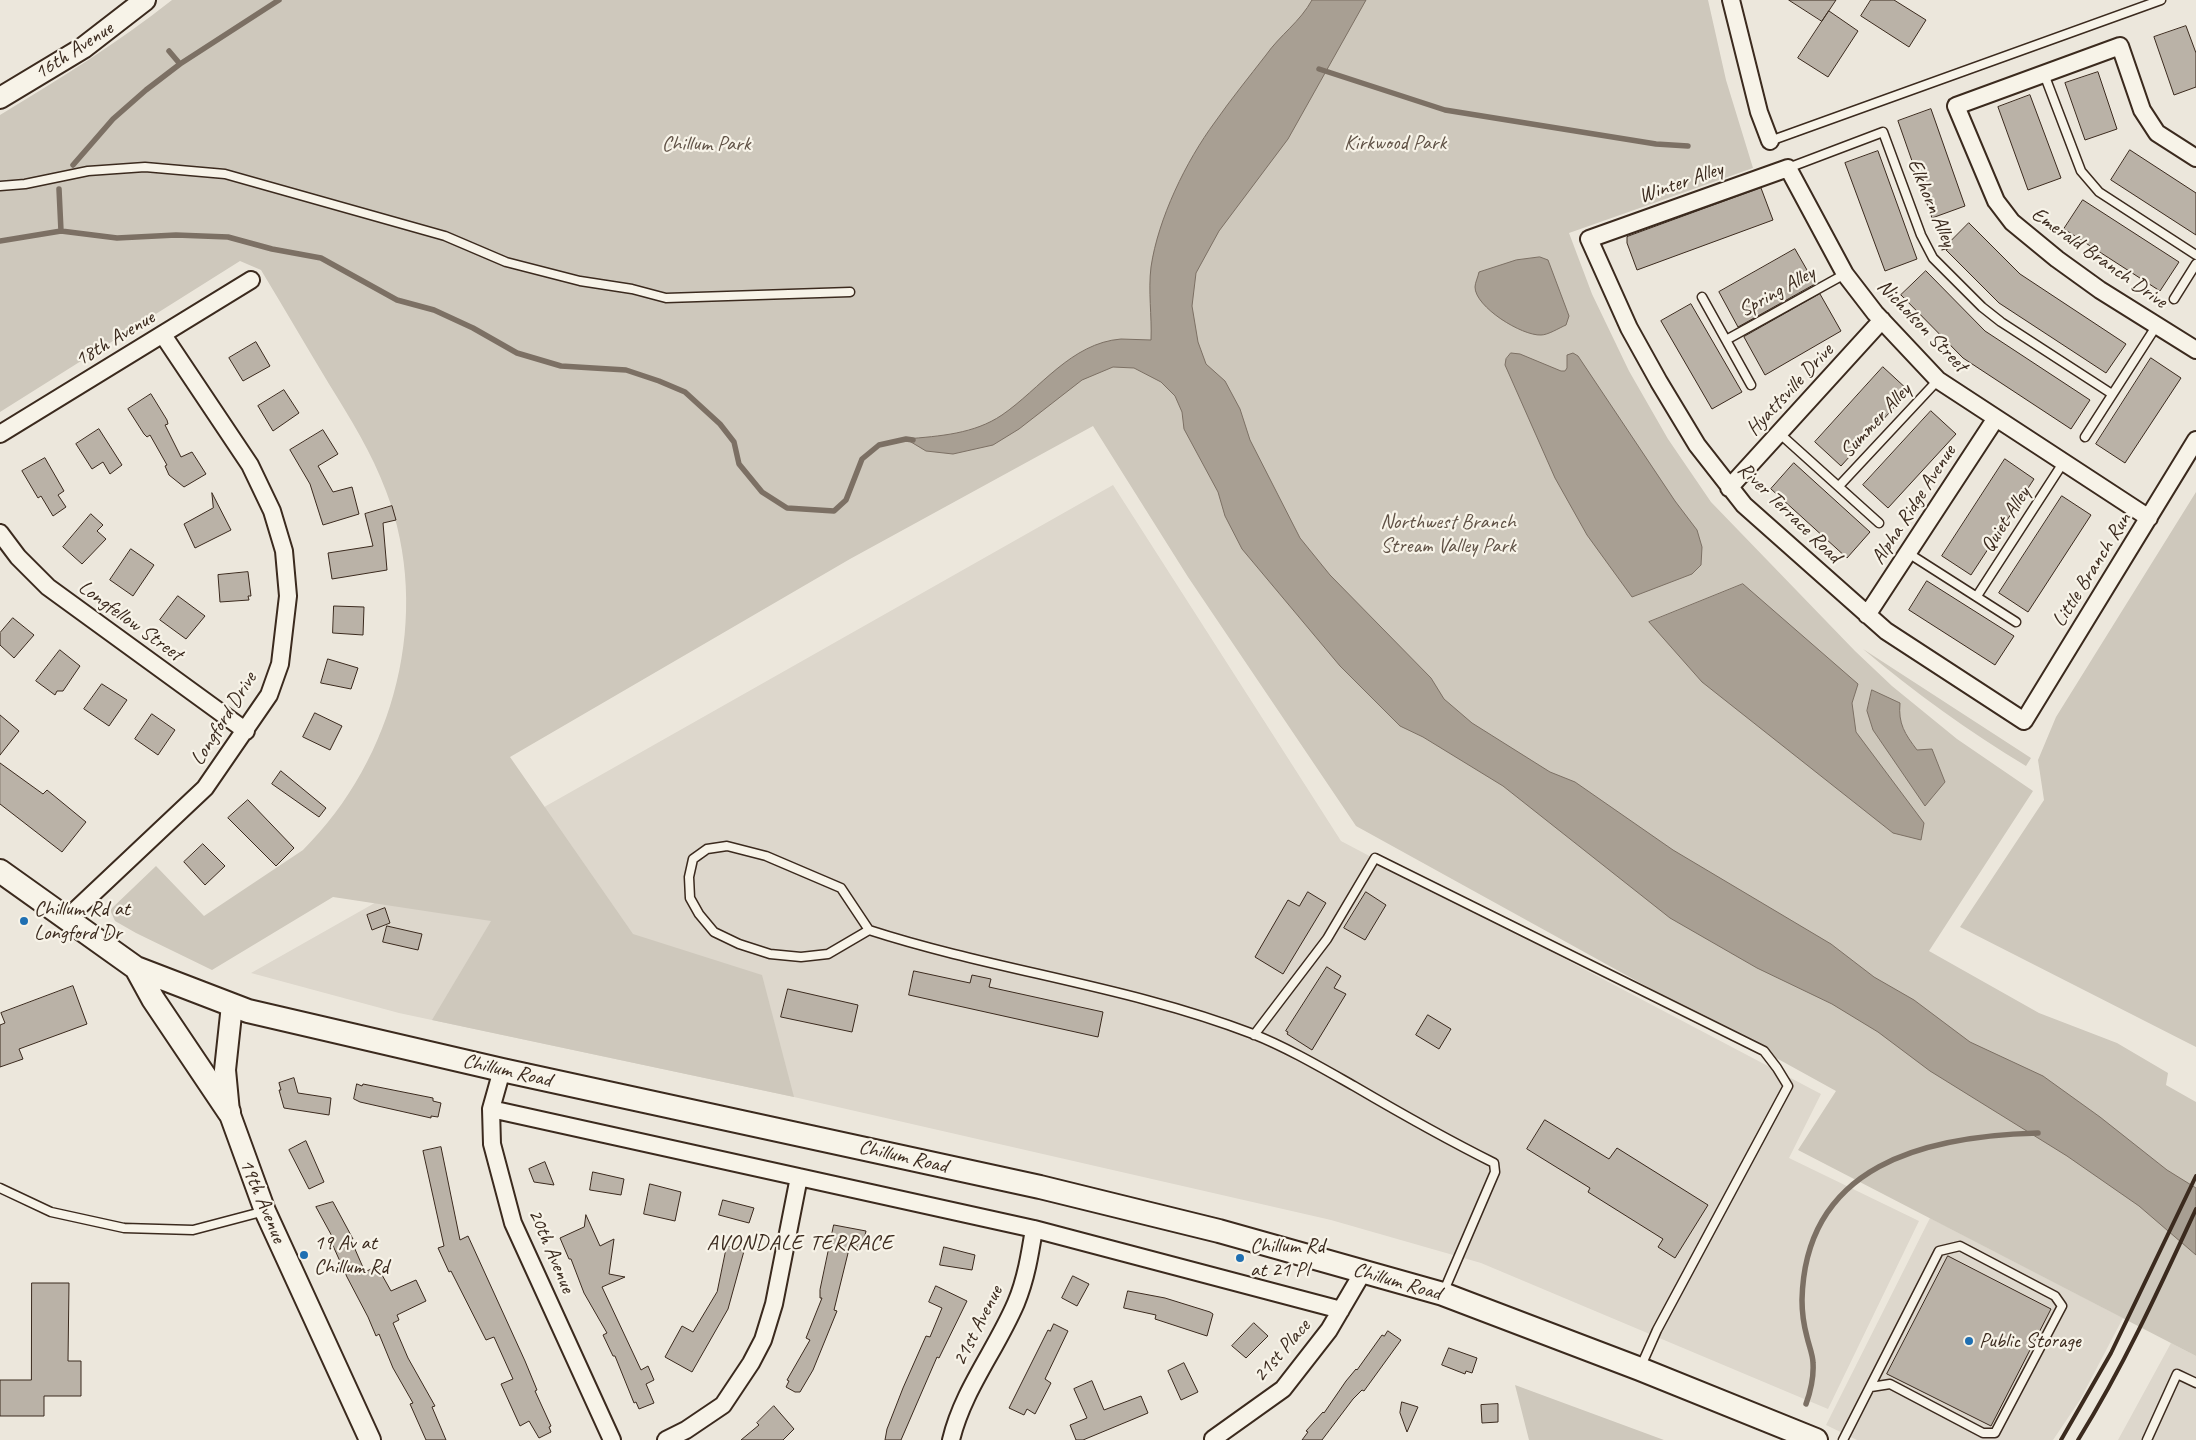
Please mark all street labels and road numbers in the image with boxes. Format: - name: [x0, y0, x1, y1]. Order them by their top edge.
- street label: 16th Avenue: [30, 16, 118, 86]
- street label: Elkhorn Alley: [1901, 155, 1961, 251]
- street label: Winter Alley: [1636, 157, 1726, 209]
- street label: Emerald Branch Drive: [2026, 202, 2172, 314]
- street label: Spring Alley: [1734, 261, 1820, 323]
- street label: Nicholson Street: [1871, 274, 1973, 378]
- street label: 18th Avenue: [70, 305, 160, 373]
- street label: Hyattsville Drive: [1741, 339, 1839, 441]
- street label: Summer Alley: [1835, 378, 1917, 464]
- street label: Alpha Ridge Avenue: [1866, 441, 1962, 569]
- street label: River Terrace Road: [1732, 457, 1846, 569]
- street label: Quiet Alley: [1976, 483, 2036, 557]
- street label: Little Branch Run: [2047, 508, 2137, 632]
- street label: Longfellow Street: [73, 575, 187, 667]
- street label: Longford Drive: [185, 668, 263, 770]
- street label: Chillum Road: [460, 1049, 554, 1093]
- street label: Chillum Road: [856, 1135, 950, 1179]
- street label: 19th Avenue: [233, 1155, 291, 1247]
- street label: 20th Avenue: [522, 1205, 580, 1297]
- street label: Chillum Road: [1350, 1257, 1444, 1307]
- street label: 21st Avenue: [947, 1282, 1009, 1370]
- street label: 21st Place: [1248, 1314, 1316, 1388]

